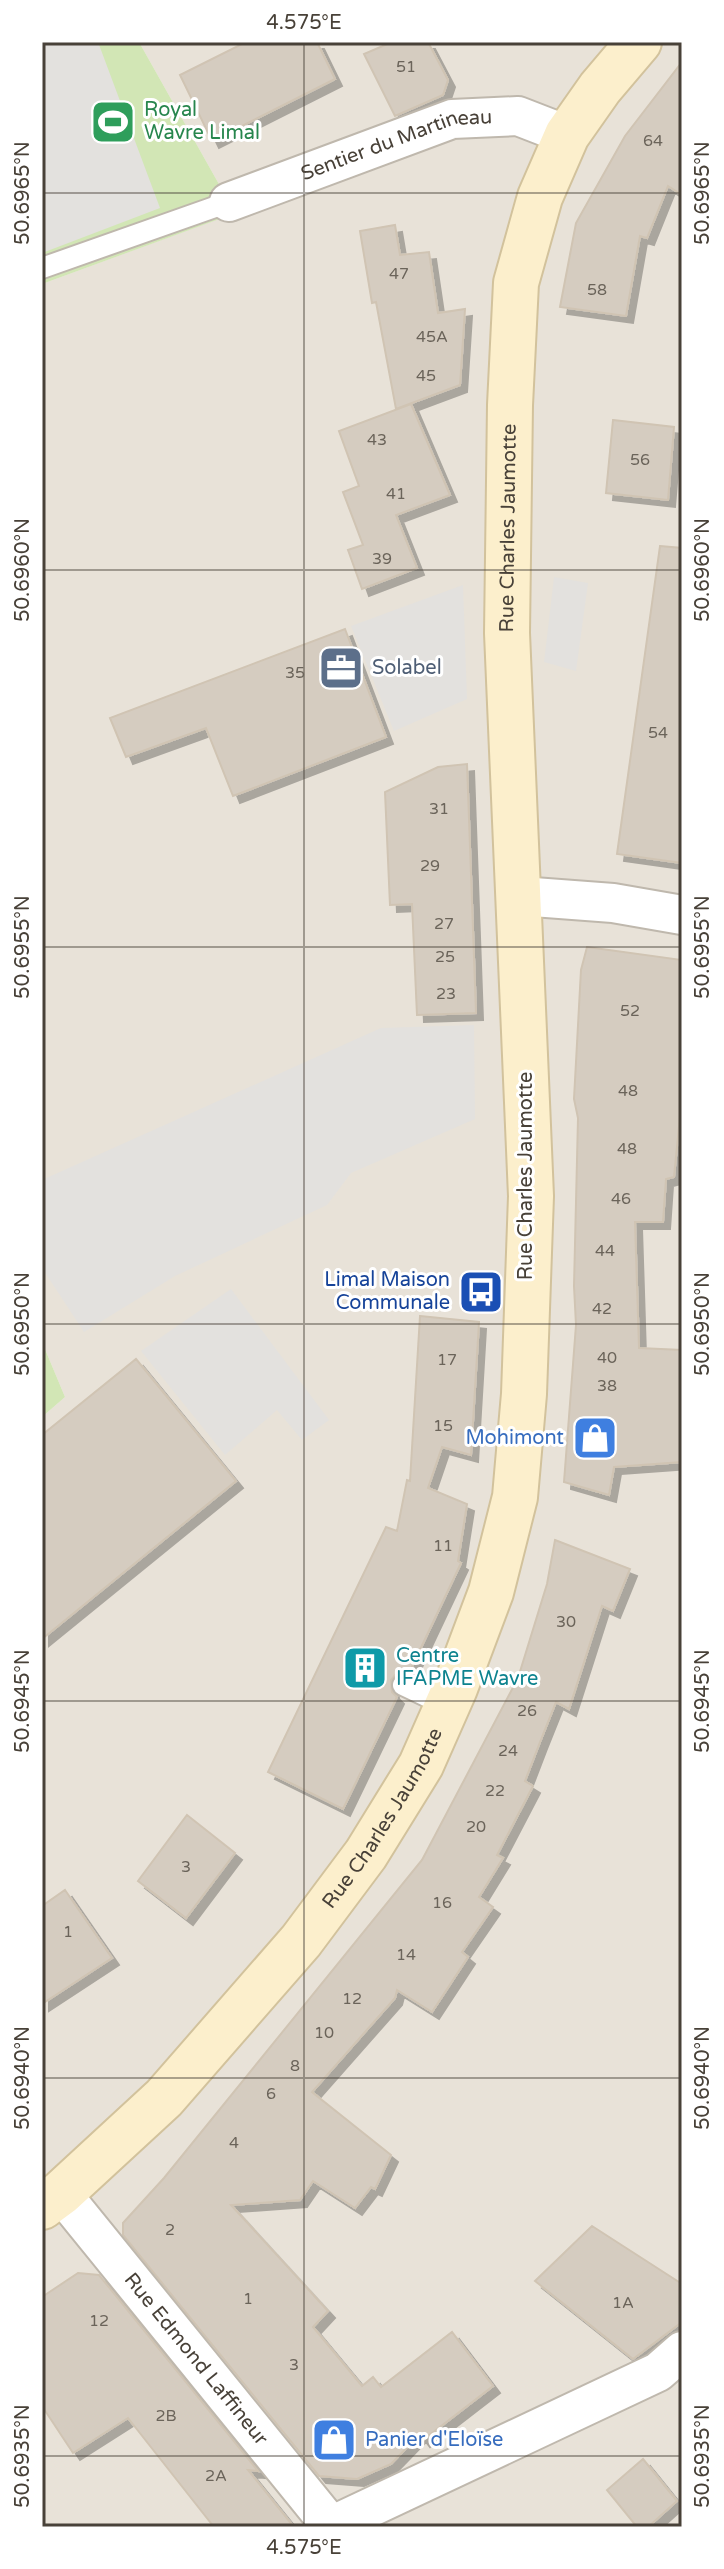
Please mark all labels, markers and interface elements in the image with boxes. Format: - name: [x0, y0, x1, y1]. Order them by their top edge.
- text: 4.575°E: [266, 11, 342, 35]
- house number: 51: [396, 57, 416, 77]
- sports icon: Royal Wavre Limal: [89, 98, 137, 146]
- place label: Royal Wavre Limal: [144, 98, 260, 145]
- street label: Sentier du Martineau: [298, 105, 493, 186]
- house number: 64: [643, 131, 663, 151]
- text: 50.6965°N: [11, 141, 35, 245]
- text: 50.6965°N: [691, 141, 715, 245]
- house number: 47: [389, 264, 409, 284]
- house number: 58: [587, 280, 607, 300]
- house number: 45A: [416, 327, 448, 347]
- house number: 45: [416, 366, 436, 386]
- street label: Rue Charles Jaumotte: [495, 424, 522, 633]
- house number: 43: [367, 430, 387, 450]
- house number: 56: [630, 450, 650, 470]
- house number: 41: [386, 484, 406, 504]
- text: 50.6960°N: [11, 518, 35, 622]
- text: 50.6960°N: [691, 518, 715, 622]
- house number: 39: [372, 549, 392, 569]
- office icon: Solabel: [317, 644, 365, 692]
- place label: Solabel: [372, 656, 442, 680]
- house number: 35: [285, 663, 305, 683]
- house number: 54: [648, 723, 668, 743]
- house number: 31: [429, 799, 449, 819]
- house number: 29: [420, 856, 440, 876]
- text: 50.6955°N: [11, 895, 35, 999]
- text: 50.6955°N: [691, 895, 715, 999]
- house number: 27: [434, 914, 454, 934]
- house number: 25: [435, 947, 455, 967]
- house number: 23: [436, 984, 456, 1004]
- house number: 52: [620, 1001, 640, 1021]
- street label: Rue Charles Jaumotte: [514, 1072, 538, 1280]
- house number: 48: [618, 1081, 638, 1101]
- house number: 48: [617, 1139, 637, 1159]
- house number: 46: [611, 1189, 631, 1209]
- house number: 44: [595, 1241, 615, 1261]
- place label: Limal Maison Communale: [324, 1268, 450, 1315]
- bus stop icon: Limal Maison Communale: [457, 1268, 505, 1316]
- text: 50.6950°N: [11, 1272, 35, 1376]
- text: 50.6950°N: [691, 1272, 715, 1376]
- house number: 42: [592, 1299, 612, 1319]
- house number: 40: [597, 1348, 617, 1368]
- house number: 17: [437, 1350, 457, 1370]
- house number: 38: [597, 1376, 617, 1396]
- shop icon: Mohimont: [571, 1414, 619, 1462]
- house number: 15: [433, 1416, 453, 1436]
- place label: Mohimont: [466, 1426, 564, 1450]
- house number: 11: [433, 1536, 453, 1556]
- house number: 30: [556, 1612, 576, 1632]
- building icon: Centre IFAPME Wavre: [341, 1644, 389, 1692]
- place label: Centre IFAPME Wavre: [396, 1644, 538, 1691]
- text: 50.6945°N: [11, 1649, 35, 1753]
- text: 50.6945°N: [691, 1649, 715, 1753]
- house number: 26: [517, 1701, 537, 1721]
- street label: Rue Charles Jaumotte: [317, 1724, 448, 1913]
- house number: 24: [498, 1741, 518, 1761]
- house number: 22: [485, 1781, 505, 1801]
- house number: 20: [466, 1817, 486, 1837]
- house number: 3: [181, 1857, 191, 1877]
- house number: 16: [432, 1893, 452, 1913]
- house number: 1: [63, 1922, 73, 1942]
- house number: 14: [396, 1945, 416, 1965]
- house number: 12: [342, 1989, 362, 2009]
- house number: 10: [314, 2023, 334, 2043]
- text: 50.6940°N: [11, 2026, 35, 2130]
- text: 50.6940°N: [691, 2026, 715, 2130]
- house number: 8: [290, 2056, 300, 2076]
- house number: 6: [266, 2084, 276, 2104]
- house number: 4: [229, 2133, 239, 2153]
- house number: 2: [165, 2220, 175, 2240]
- street label: Rue Edmond Laffineur: [119, 2268, 273, 2451]
- house number: 1: [243, 2289, 253, 2309]
- house number: 1A: [612, 2293, 634, 2313]
- house number: 12: [89, 2311, 109, 2331]
- house number: 3: [289, 2355, 299, 2375]
- text: 50.6935°N: [11, 2404, 35, 2508]
- text: 50.6935°N: [691, 2404, 715, 2508]
- house number: 2B: [155, 2406, 177, 2426]
- shop icon: Panier d'Eloïse: [310, 2416, 358, 2464]
- place label: Panier d'Eloïse: [365, 2428, 503, 2452]
- house number: 2A: [205, 2466, 227, 2486]
- text: 4.575°E: [266, 2536, 342, 2560]

